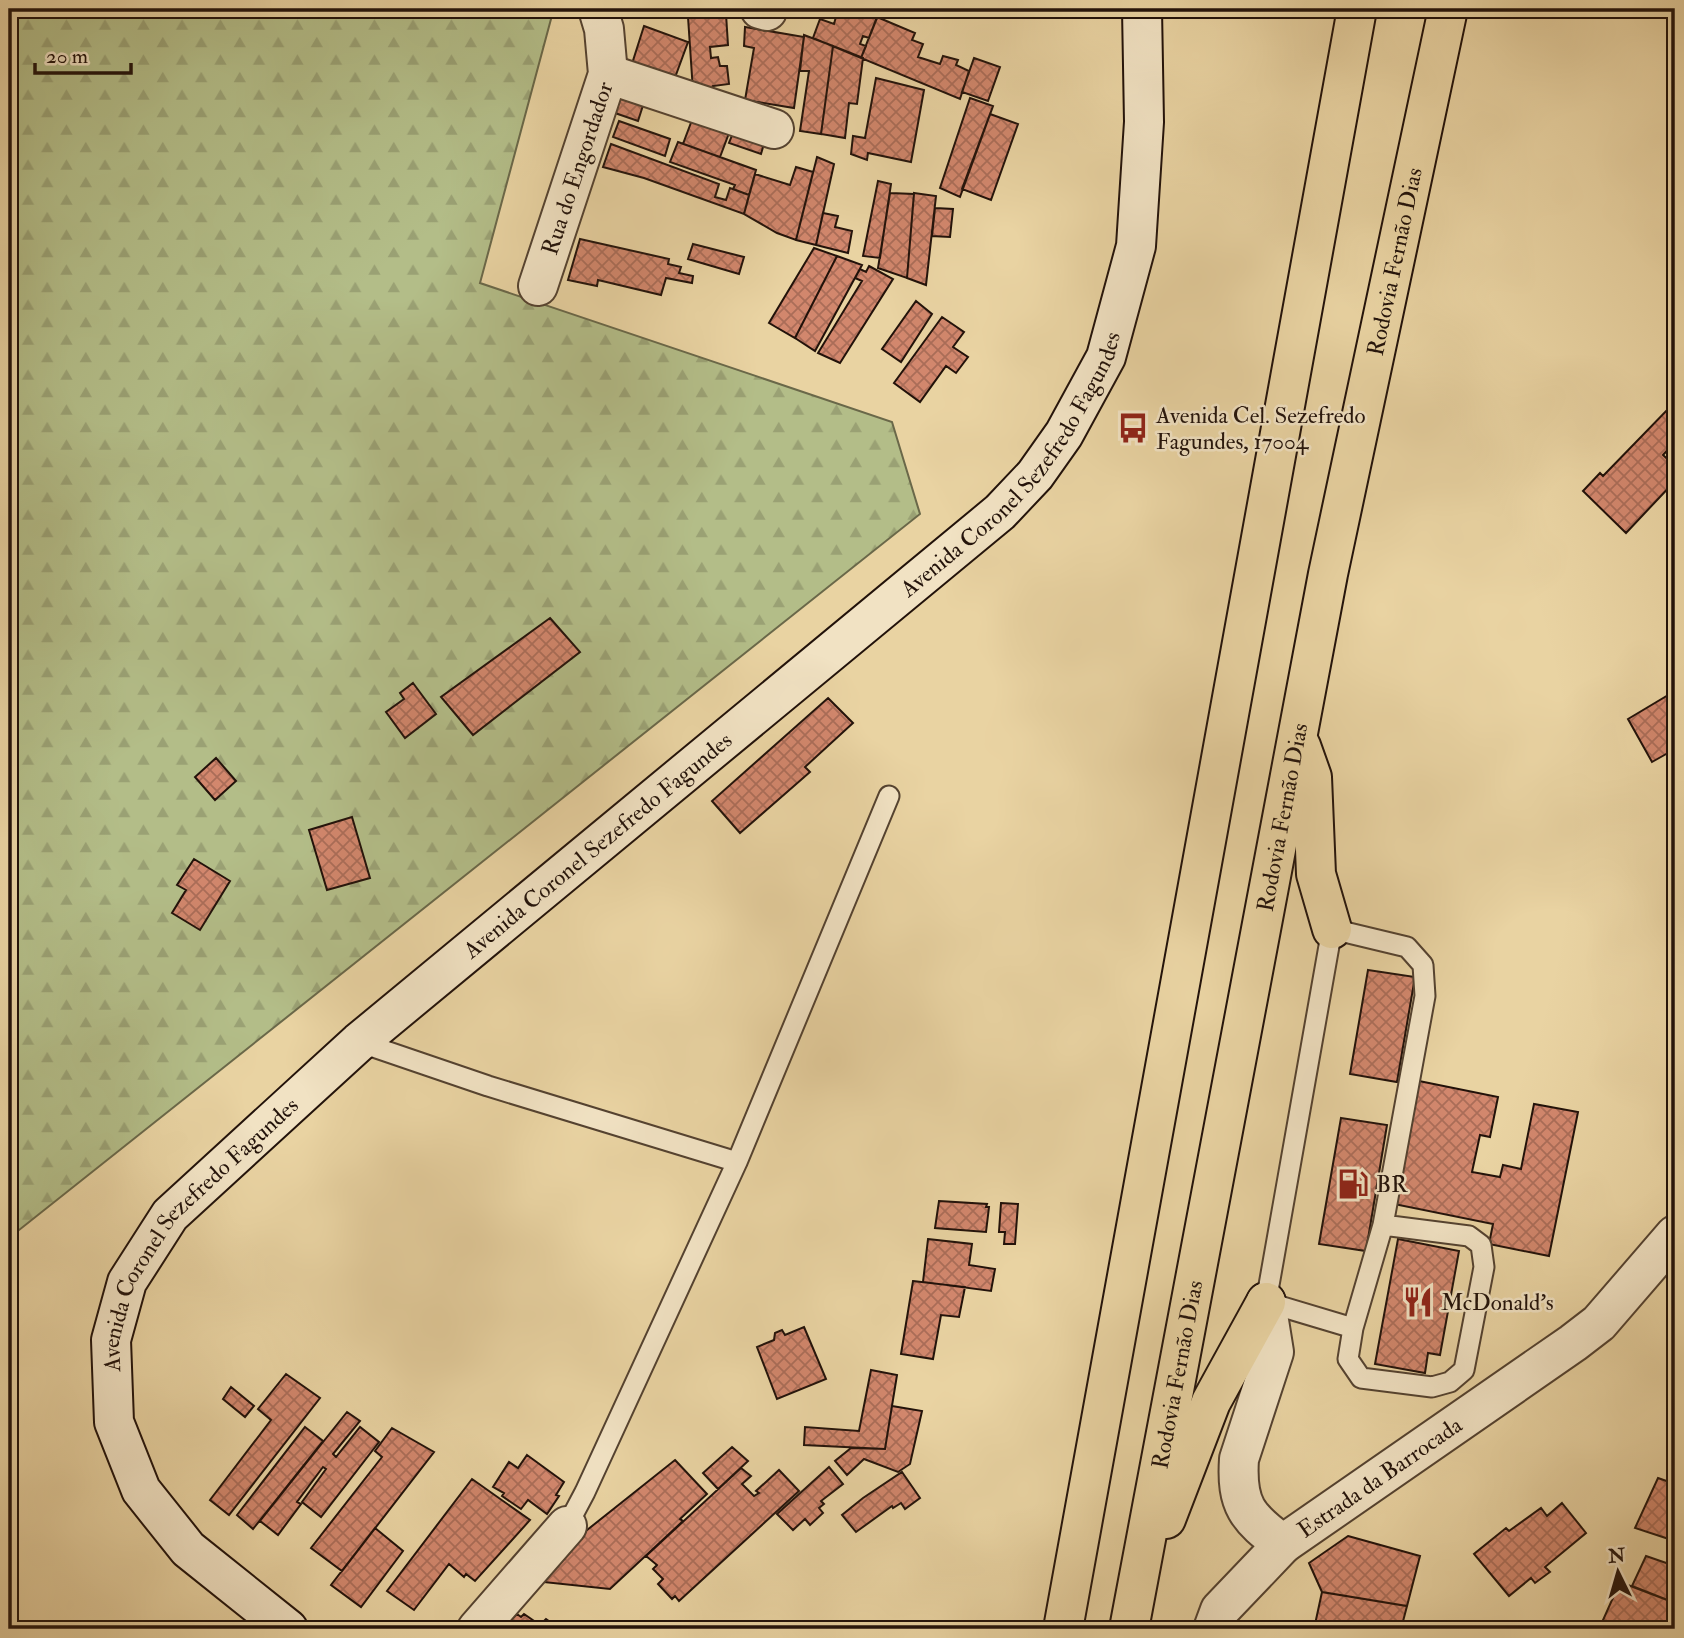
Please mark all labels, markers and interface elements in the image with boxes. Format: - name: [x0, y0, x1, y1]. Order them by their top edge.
- scale bar: [35, 32, 131, 76]
- text: 20 m: [46, 43, 88, 70]
- street label: Rua do Engordador: [535, 78, 620, 259]
- street label: Rodovia Fernão Dias: [1361, 165, 1429, 358]
- street label: Avenida Coronel Sezefredo Fagundes: [894, 328, 1127, 604]
- place label: Avenida Cel. Sezefredo Fagundes, 17004: [1155, 401, 1366, 456]
- bus stop icon: Avenida Cel. Sezefredo Fagundes, 17004: [1116, 411, 1150, 445]
- street label: Rodovia Fernão Dias: [1251, 721, 1315, 914]
- street label: Avenida Coronel Sezefredo Fagundes: [457, 726, 738, 965]
- street label: Avenida Coronel Sezefredo Fagundes: [97, 1091, 305, 1373]
- fuel station icon: BR: [1336, 1167, 1370, 1201]
- place label: BR: [1376, 1170, 1408, 1199]
- street label: Rodovia Fernão Dias: [1146, 1278, 1210, 1471]
- restaurant icon: McDonald's: [1401, 1285, 1435, 1319]
- place label: McDonald's: [1441, 1288, 1554, 1317]
- street label: Estrada da Barrocada: [1292, 1410, 1468, 1544]
- north arrow: [1582, 1536, 1652, 1606]
- text: N: [1606, 1543, 1627, 1569]

